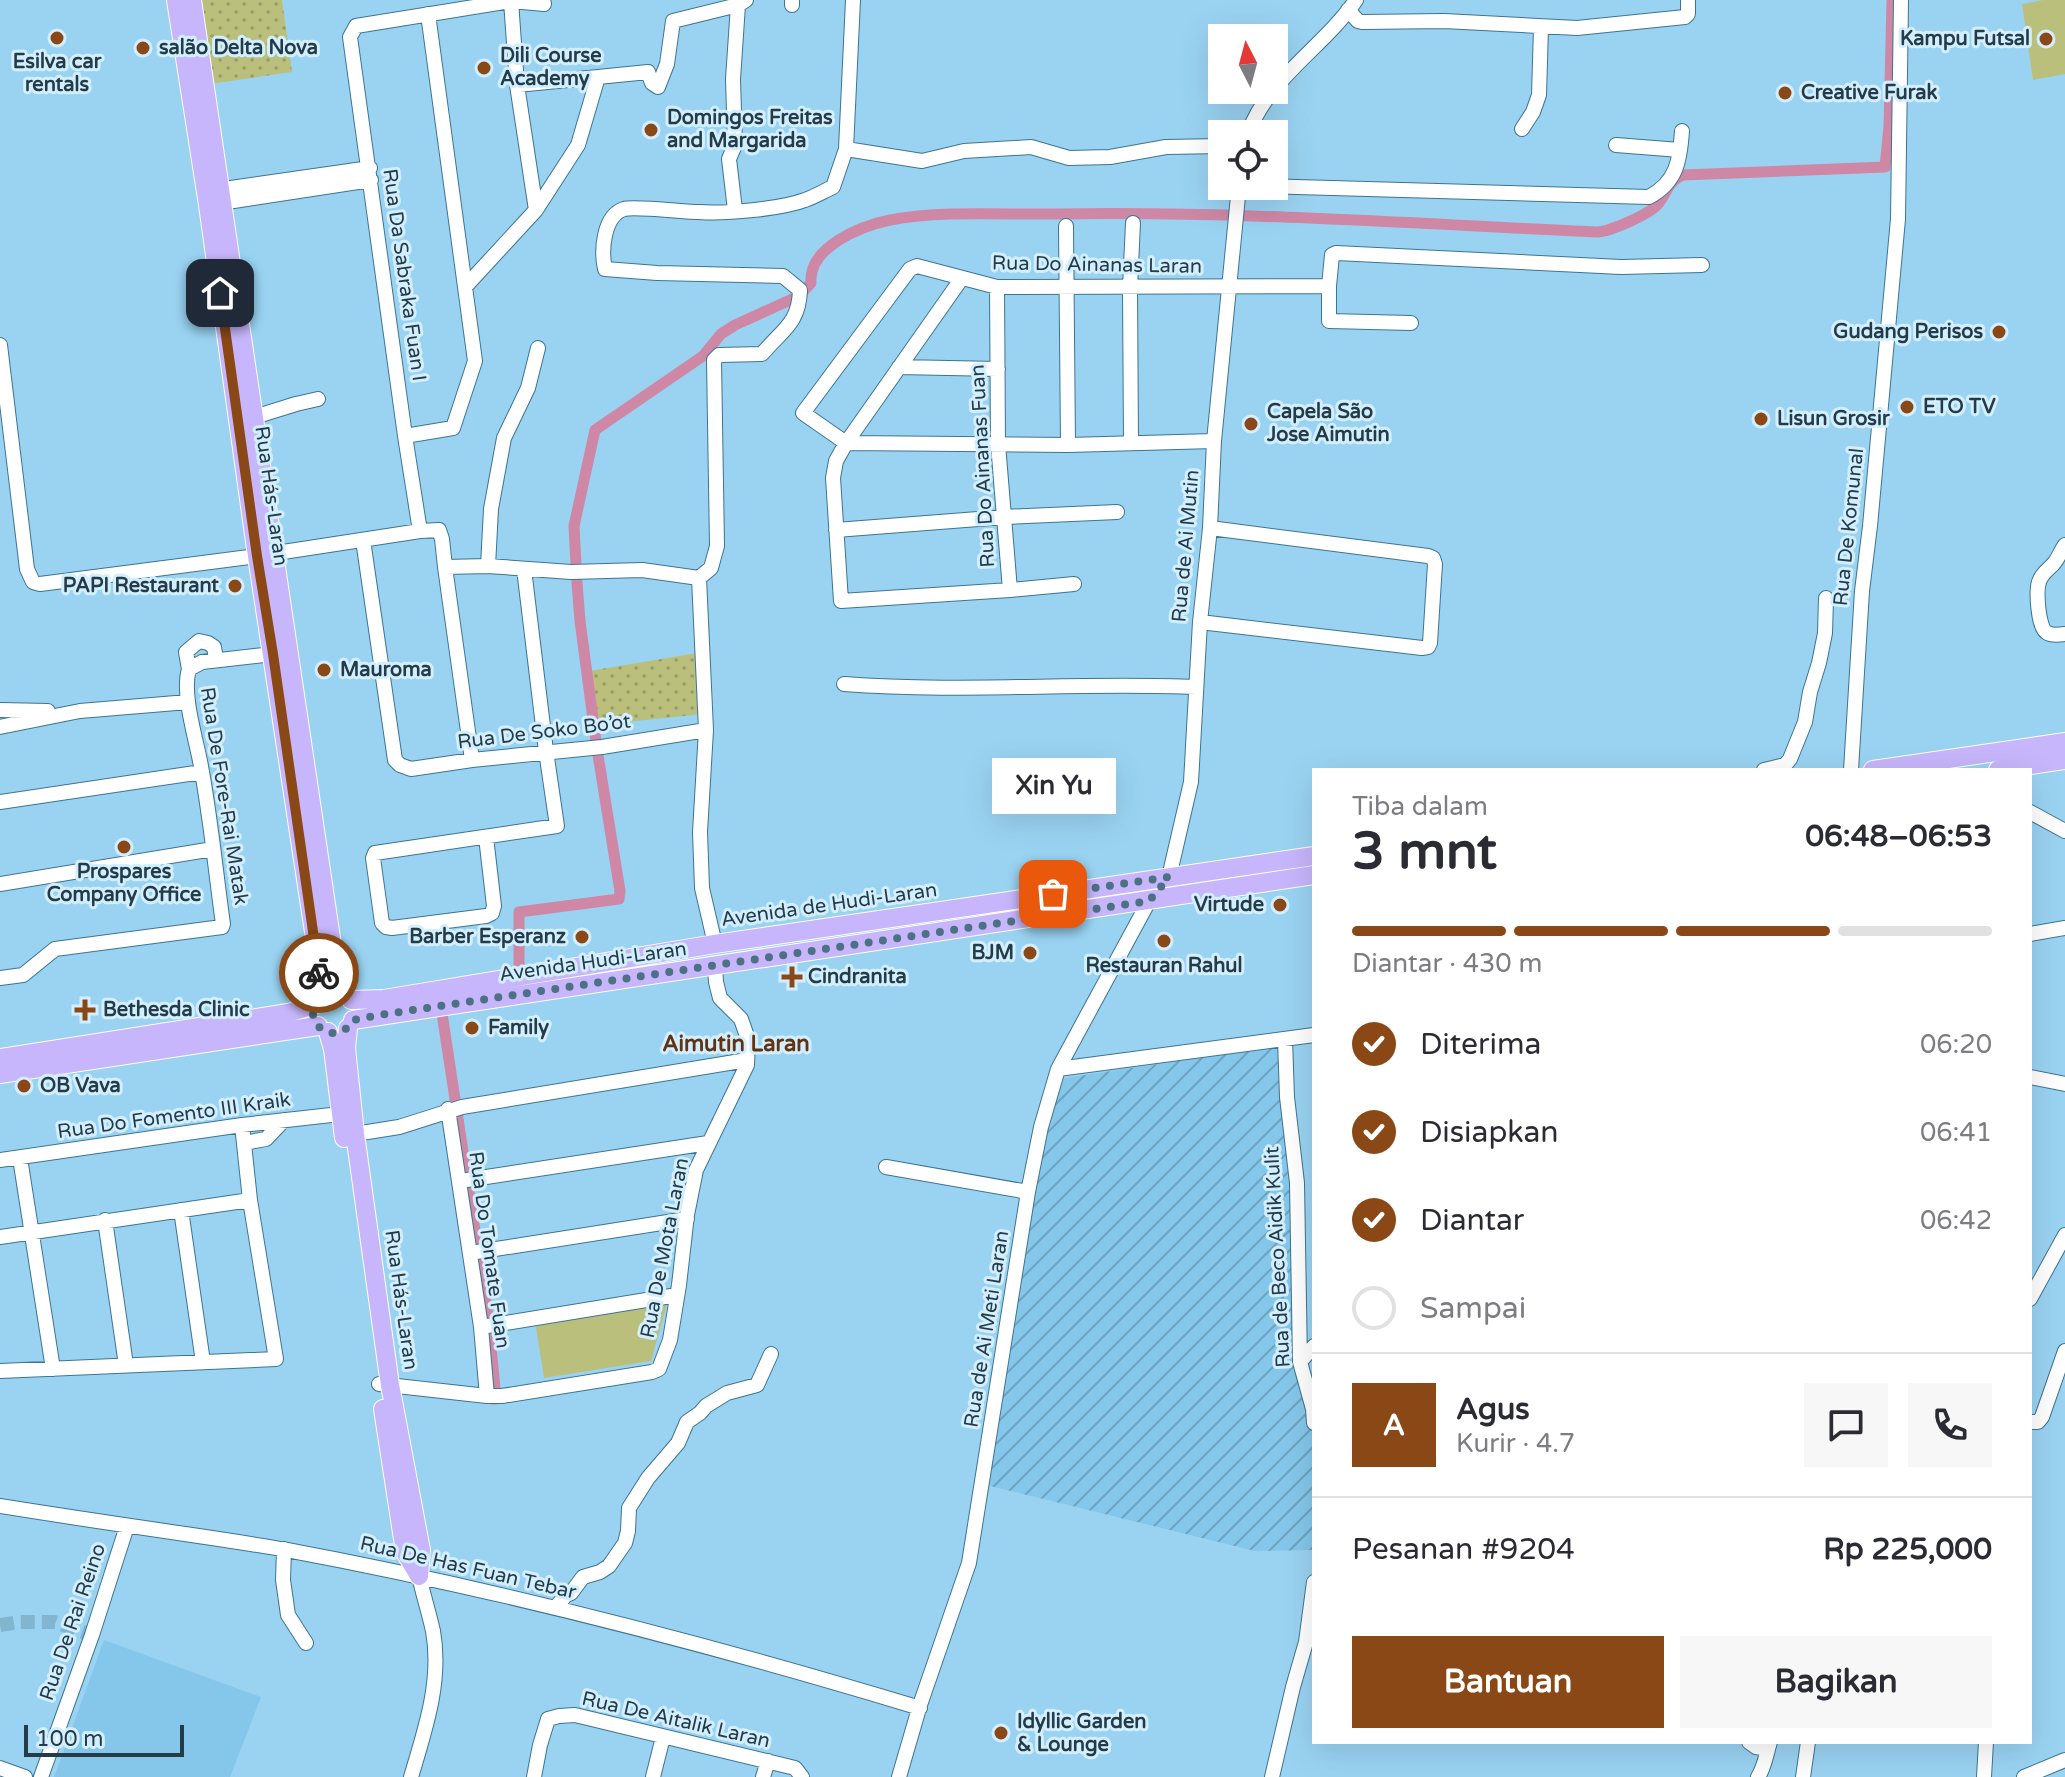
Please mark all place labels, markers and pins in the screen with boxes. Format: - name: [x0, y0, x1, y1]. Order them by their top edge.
- place label: Kampu Futsal: [1900, 27, 2030, 51]
- marker: Esilva car rentals: [48, 29, 66, 47]
- marker: Kampu Futsal: [2037, 30, 2055, 48]
- place label: salão Delta Nova: [159, 36, 318, 60]
- marker: salão Delta Nova: [134, 39, 152, 57]
- place label: Dili Course Academy: [500, 44, 601, 91]
- place label: Esilva car rentals: [13, 50, 102, 97]
- marker: Dili Course Academy: [475, 59, 493, 77]
- place label: Creative Furak: [1801, 81, 1938, 105]
- marker: Creative Furak: [1776, 84, 1794, 102]
- place label: Domingos Freitas and Margarida: [667, 106, 833, 153]
- marker: Domingos Freitas and Margarida: [642, 121, 660, 139]
- pin: [186, 259, 254, 327]
- place label: Gudang Perisos: [1833, 320, 1983, 344]
- marker: Gudang Perisos: [1990, 323, 2008, 341]
- place label: ETO TV: [1923, 395, 1996, 419]
- marker: ETO TV: [1898, 398, 1916, 416]
- place label: Capela São Jose Aimutin: [1266, 400, 1390, 447]
- place label: Lisun Grosir: [1777, 407, 1890, 431]
- marker: Lisun Grosir: [1752, 410, 1770, 428]
- marker: Capela São Jose Aimutin: [1242, 415, 1260, 433]
- place label: PAPI Restaurant: [63, 574, 219, 598]
- marker: PAPI Restaurant: [226, 577, 244, 595]
- place label: Mauroma: [340, 658, 432, 682]
- marker: Mauroma: [315, 661, 333, 679]
- callout: Xin Yu: [991, 758, 1115, 814]
- marker: Prospares Company Office: [115, 838, 133, 856]
- place label: Prospares Company Office: [47, 860, 201, 907]
- pin: [1019, 860, 1087, 928]
- place label: Virtude: [1194, 893, 1264, 917]
- marker: Virtude: [1271, 896, 1289, 914]
- place label: Barber Esperanz: [409, 925, 566, 949]
- marker: Barber Esperanz: [573, 928, 591, 946]
- marker: Restauran Rahul: [1155, 932, 1173, 950]
- place label: BJM: [972, 941, 1014, 965]
- marker: BJM: [1021, 944, 1039, 962]
- place label: Restauran Rahul: [1085, 954, 1243, 978]
- place label: Cindranita: [808, 965, 907, 989]
- marker: Cindranita: [783, 968, 801, 986]
- place label: Bethesda Clinic: [103, 998, 250, 1022]
- marker: Bethesda Clinic: [74, 999, 96, 1021]
- place label: Family: [488, 1016, 549, 1040]
- marker: Family: [463, 1019, 481, 1037]
- place label: OB Vava: [40, 1074, 121, 1098]
- marker: OB Vava: [15, 1077, 33, 1095]
- place label: Idyllic Garden & Lounge: [1017, 1710, 1146, 1757]
- marker: Idyllic Garden & Lounge: [992, 1724, 1010, 1742]

